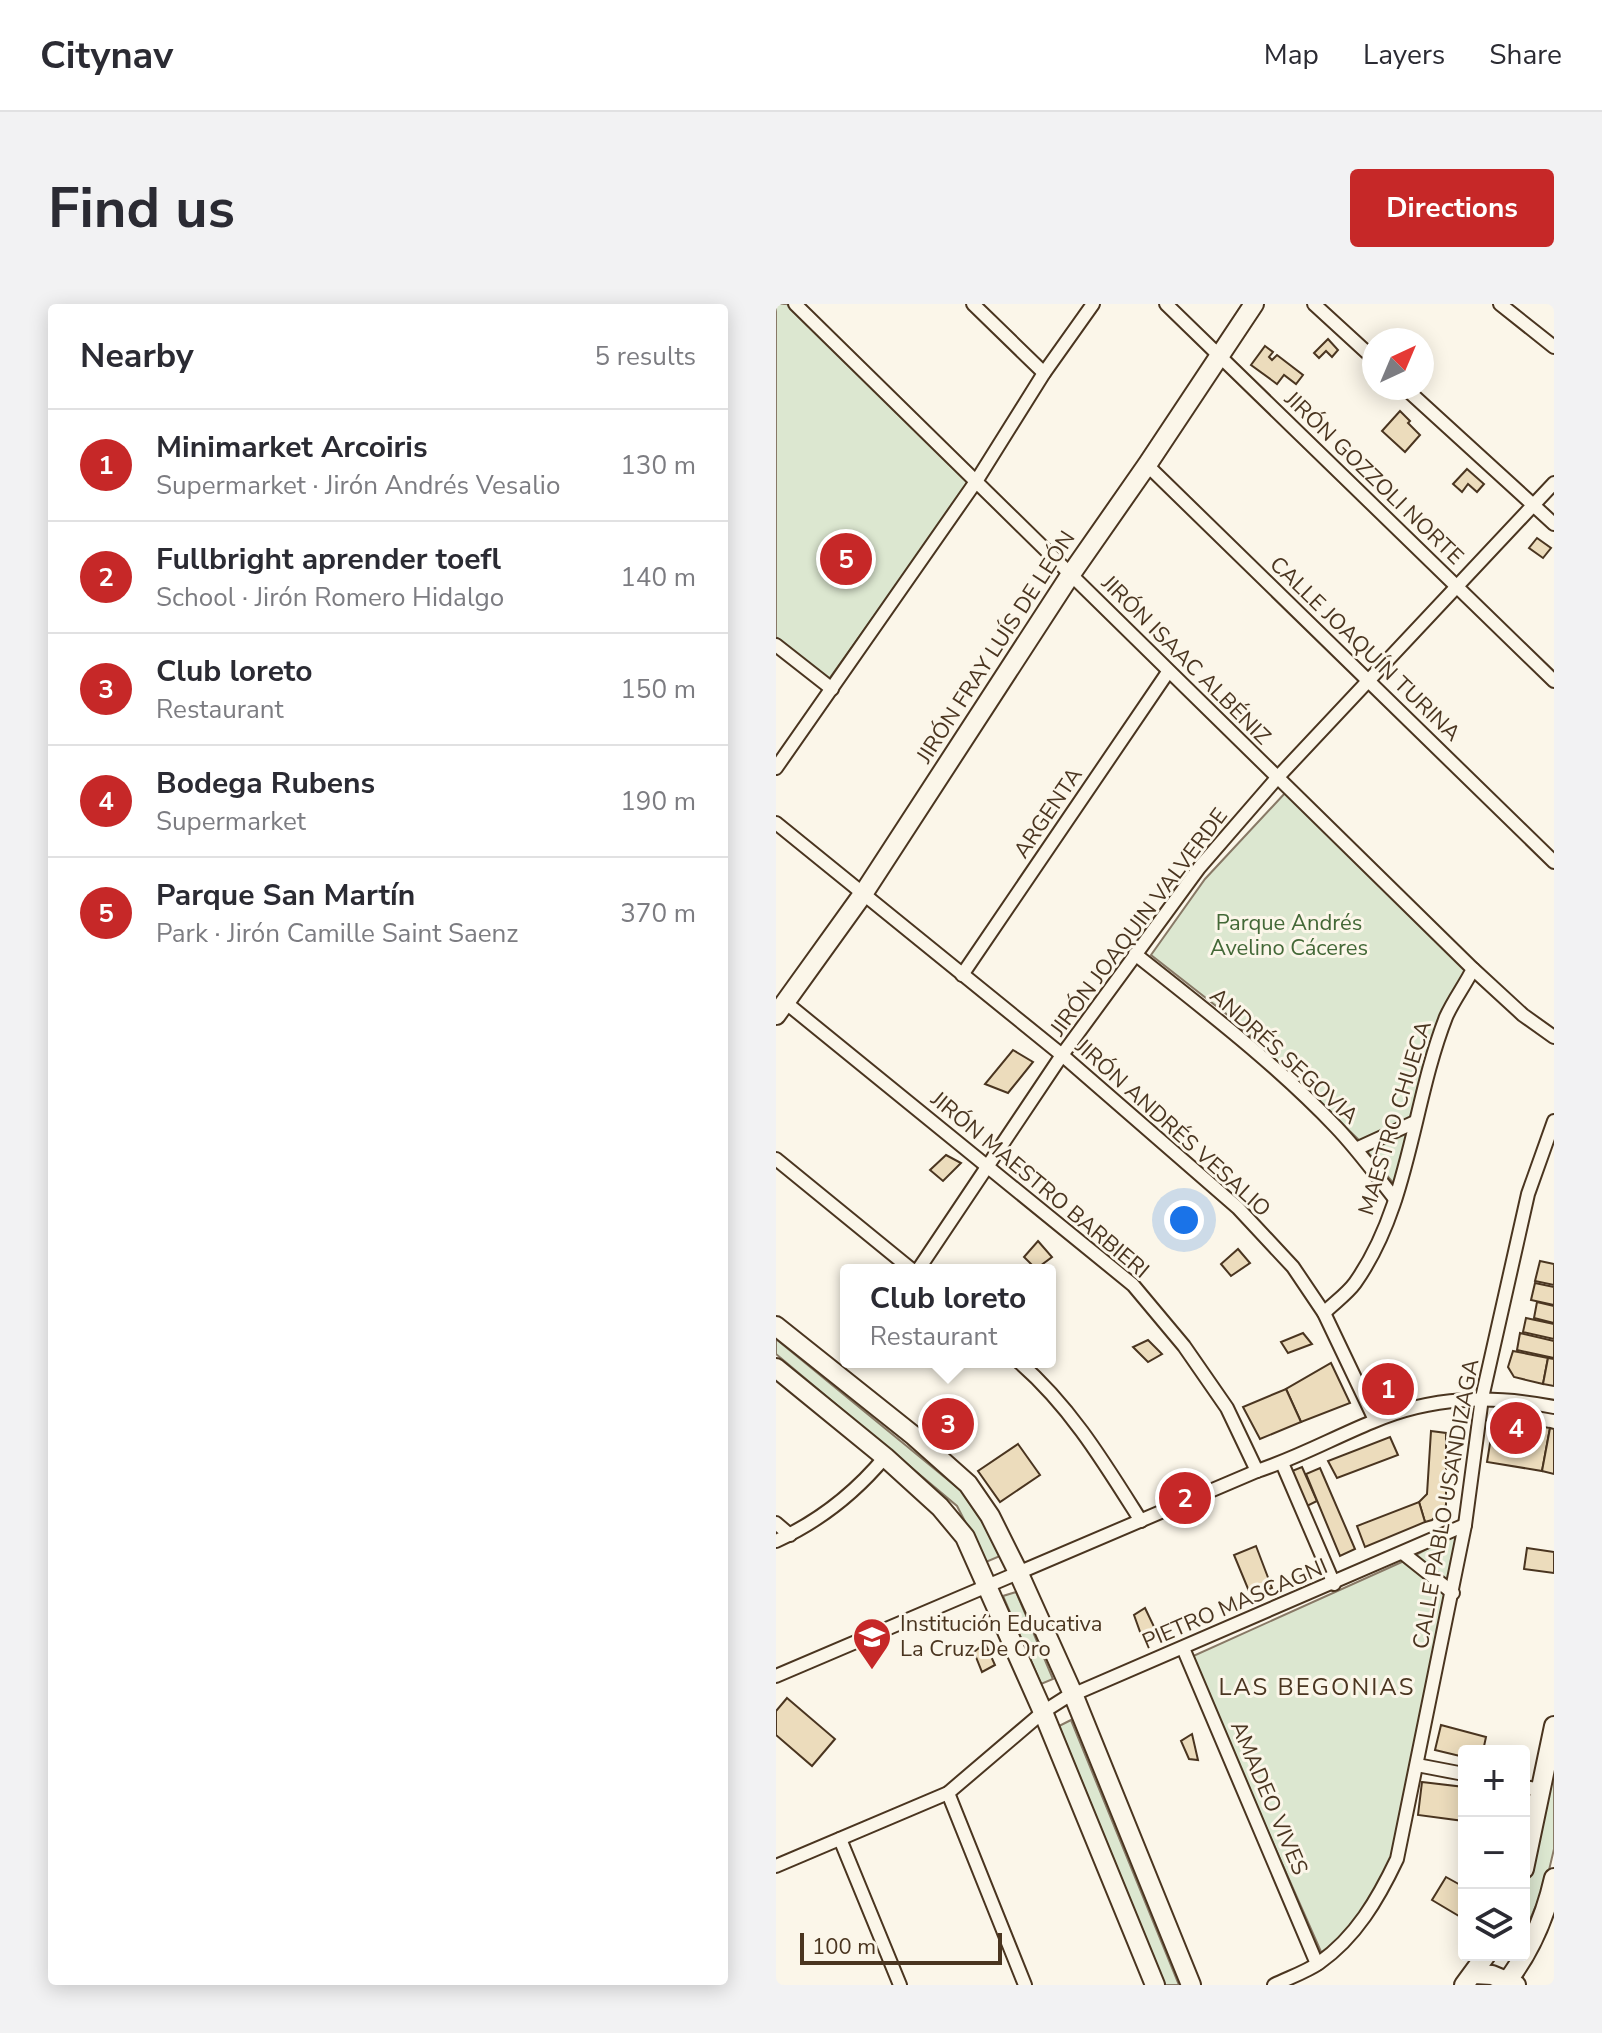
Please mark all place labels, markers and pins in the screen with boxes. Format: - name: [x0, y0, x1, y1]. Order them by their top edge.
- pin: 5: [820, 529, 872, 589]
- pin: 1: [1362, 1359, 1414, 1419]
- pin: 3: [922, 1394, 974, 1454]
- pin: 4: [1490, 1398, 1542, 1458]
- pin: 2: [1159, 1468, 1211, 1528]
- place label: Institución Educativa La Cruz De Oro: [900, 1609, 1102, 1664]
- school or university icon: Institución Educativa La Cruz De Oro: [851, 1616, 893, 1671]

